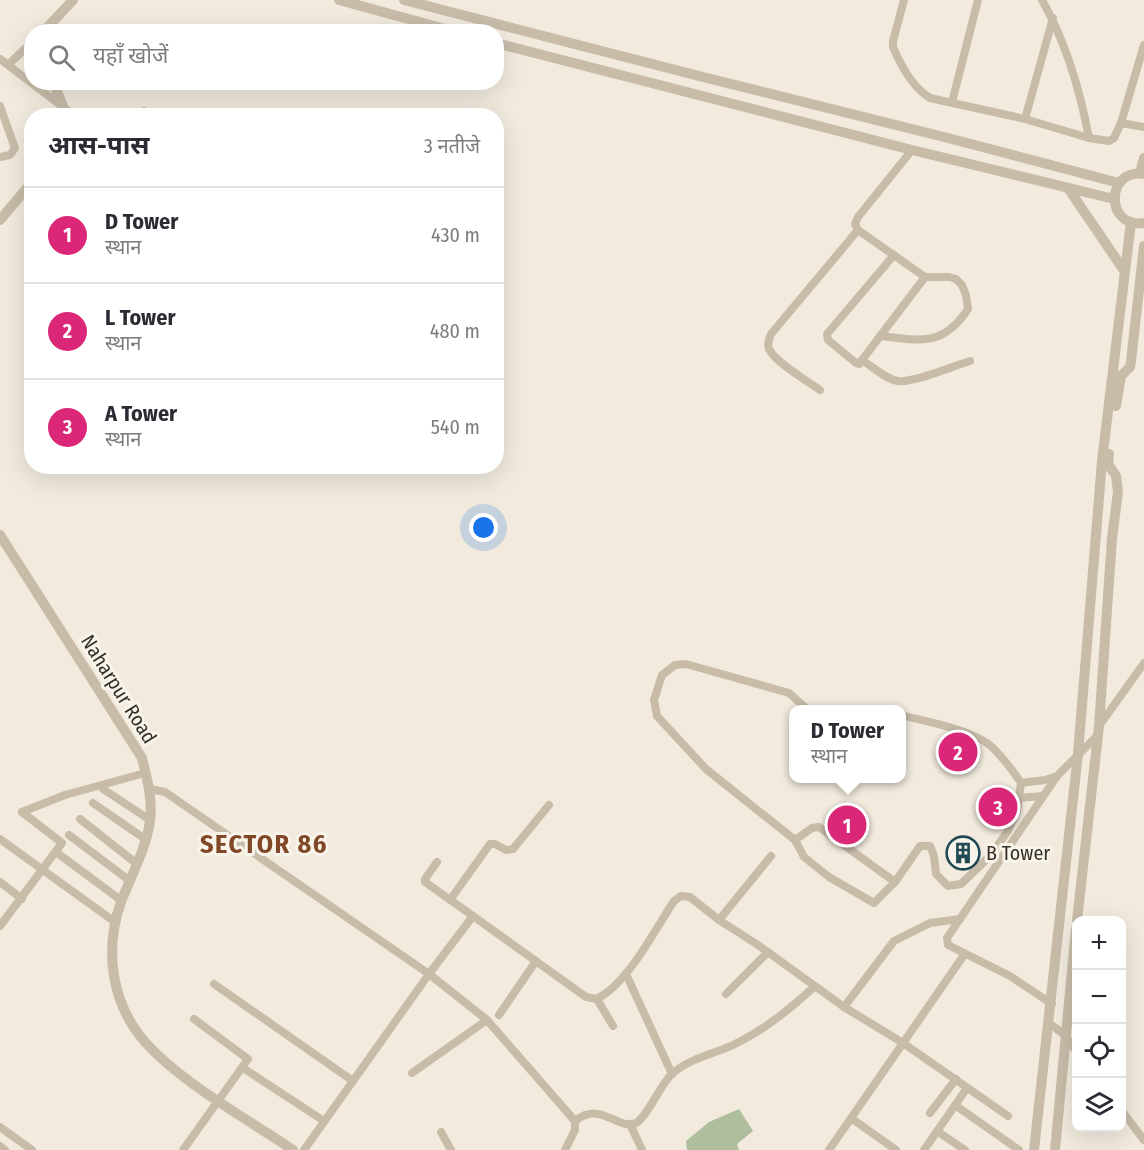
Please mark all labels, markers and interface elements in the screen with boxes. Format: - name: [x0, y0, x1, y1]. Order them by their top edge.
- search box: [24, 24, 504, 90]
- icon: search: [45, 41, 78, 74]
- text: यहाँ खोजें: [93, 42, 168, 69]
- text: आस-पास: [48, 130, 150, 161]
- text: 3 नतीजे: [424, 134, 480, 158]
- text: D Tower: [105, 208, 178, 235]
- text: 1: [63, 223, 72, 247]
- text: 430 m: [431, 223, 480, 247]
- text: स्थान: [105, 235, 141, 259]
- text: L Tower: [105, 304, 175, 331]
- text: 2: [63, 319, 72, 343]
- text: 480 m: [430, 319, 480, 343]
- text: स्थान: [105, 331, 141, 355]
- text: A Tower: [105, 400, 177, 427]
- text: 3: [63, 415, 72, 439]
- text: 540 m: [431, 415, 480, 439]
- text: स्थान: [105, 427, 141, 451]
- your location: [469, 513, 498, 542]
- street label: Naharpur Road: [76, 630, 162, 748]
- popup: [789, 705, 906, 783]
- text: D Tower: [811, 717, 884, 744]
- pin: 2: [938, 730, 978, 774]
- text: स्थान: [811, 744, 847, 768]
- pin: 3: [978, 784, 1018, 830]
- pin: 1: [828, 802, 866, 848]
- district label: SECTOR 86: [200, 829, 328, 860]
- building icon: B Tower: [945, 835, 981, 871]
- place label: B Tower: [986, 841, 1050, 865]
- map controls: [1072, 916, 1126, 1132]
- button: +: [1072, 916, 1126, 970]
- button: −: [1072, 970, 1126, 1024]
- button: locate: [1072, 1024, 1126, 1078]
- button: layers: [1072, 1078, 1126, 1132]

